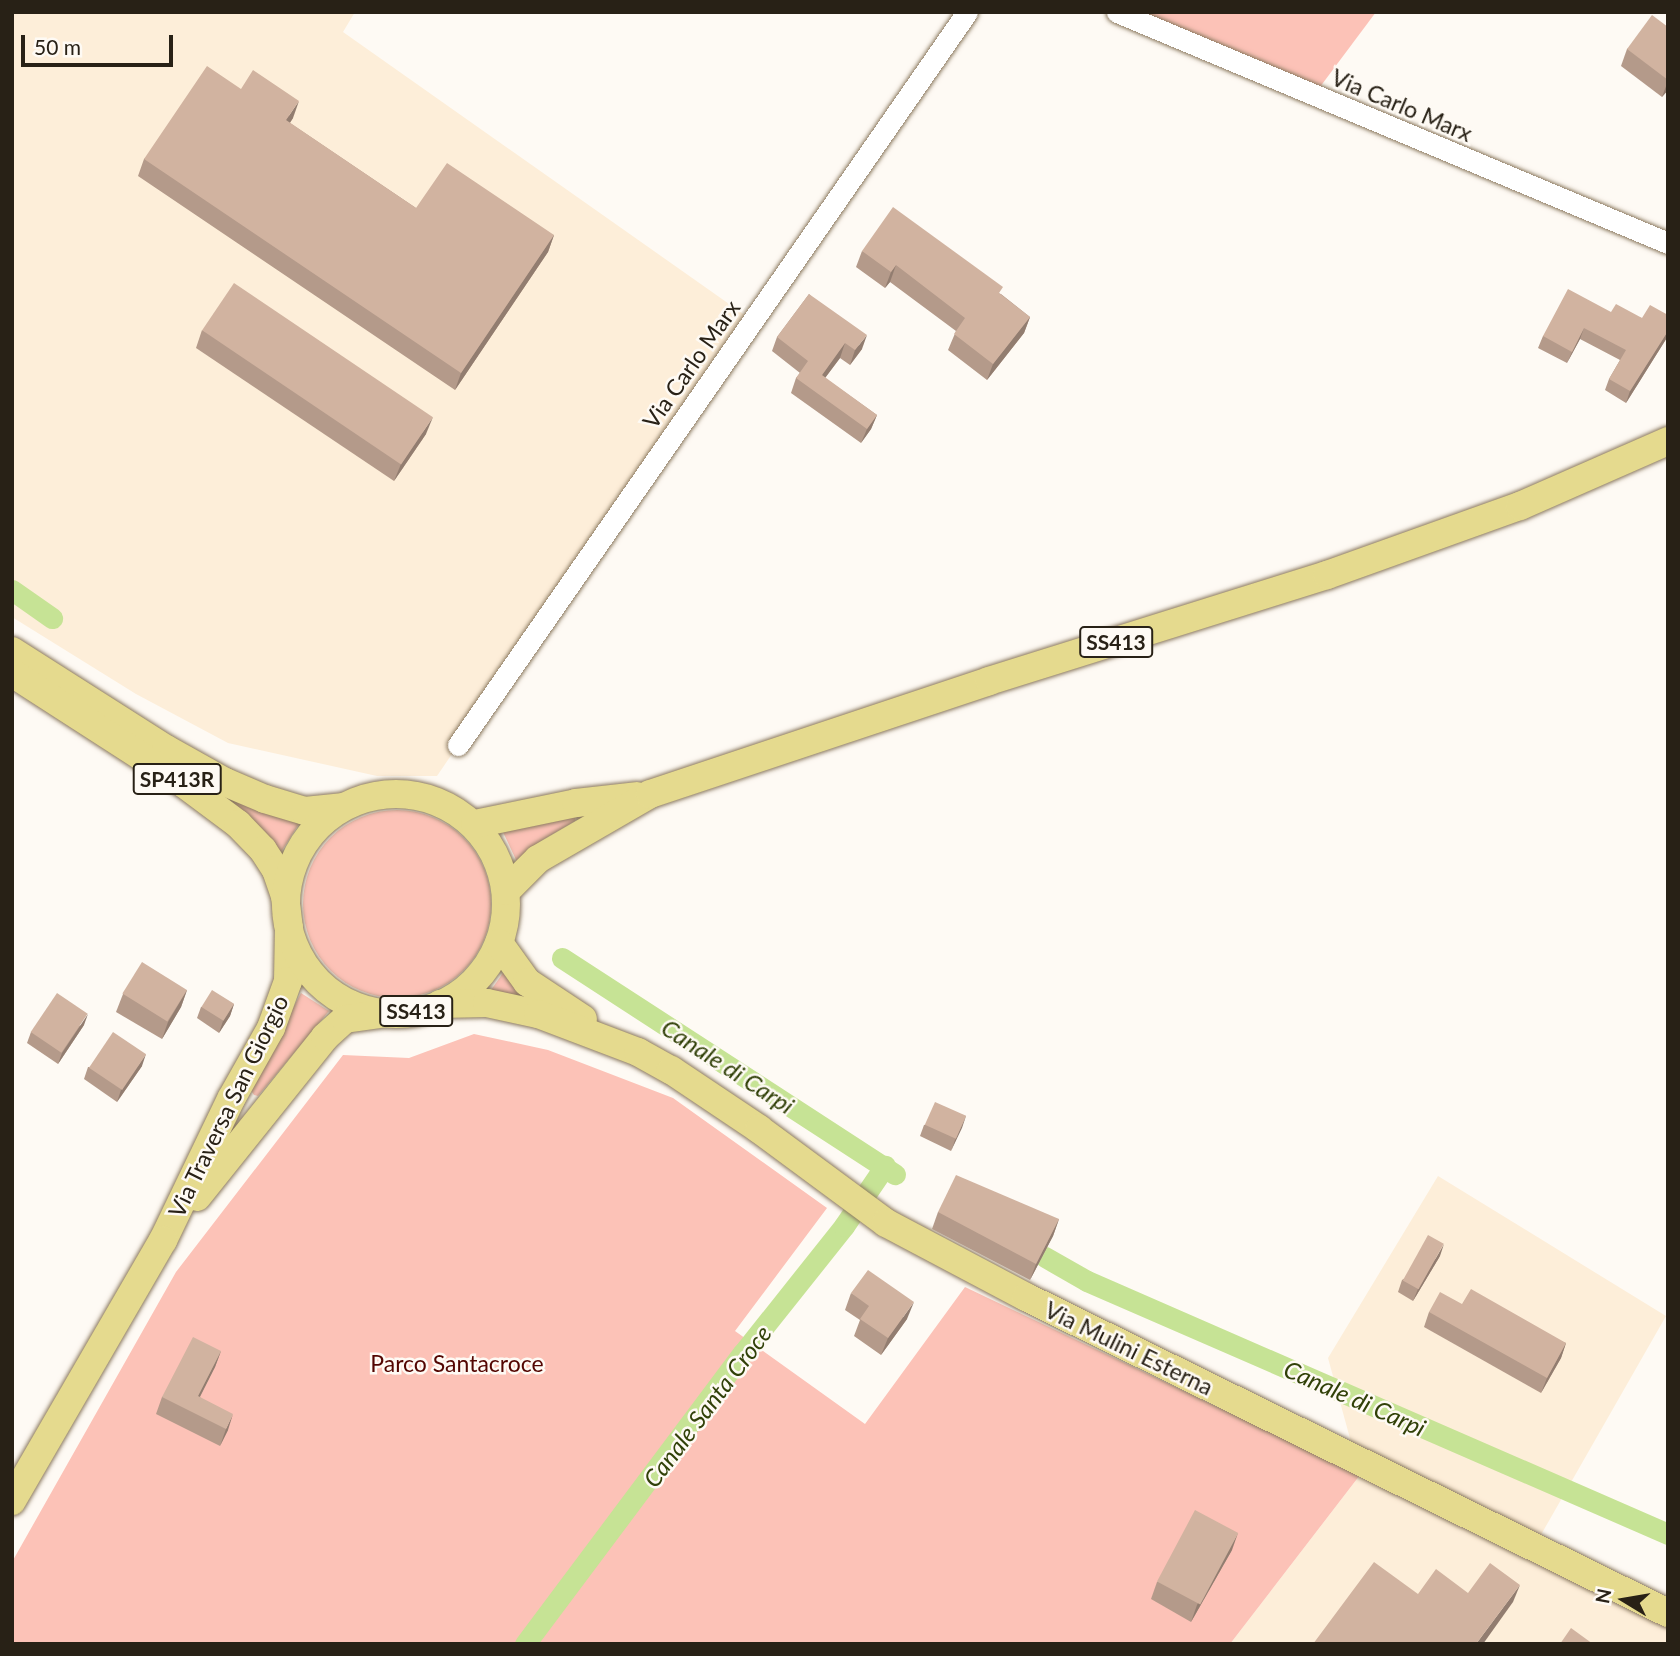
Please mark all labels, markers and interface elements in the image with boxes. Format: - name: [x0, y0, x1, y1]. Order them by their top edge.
- scale bar: [24, 21, 177, 65]
- text: 50 m: [34, 34, 81, 59]
- street label: Via Carlo Marx: [1327, 63, 1477, 147]
- street label: Via Carlo Marx: [637, 295, 745, 433]
- road number: SS413: [1078, 624, 1154, 660]
- road number: SP413R: [132, 762, 222, 796]
- street label: Via Traversa San Giorgio: [162, 990, 294, 1222]
- road number: SS413: [378, 993, 454, 1028]
- water label: Canale di Carpi: [656, 1013, 800, 1119]
- street label: Via Mulini Esterna: [1040, 1295, 1218, 1401]
- water label: Canale Santa Croce: [637, 1319, 777, 1493]
- park label: Parco Santacroce: [370, 1349, 544, 1377]
- water label: Canale di Carpi: [1280, 1354, 1430, 1442]
- north arrow: [1589, 1565, 1659, 1635]
- text: N: [1590, 1587, 1616, 1605]

